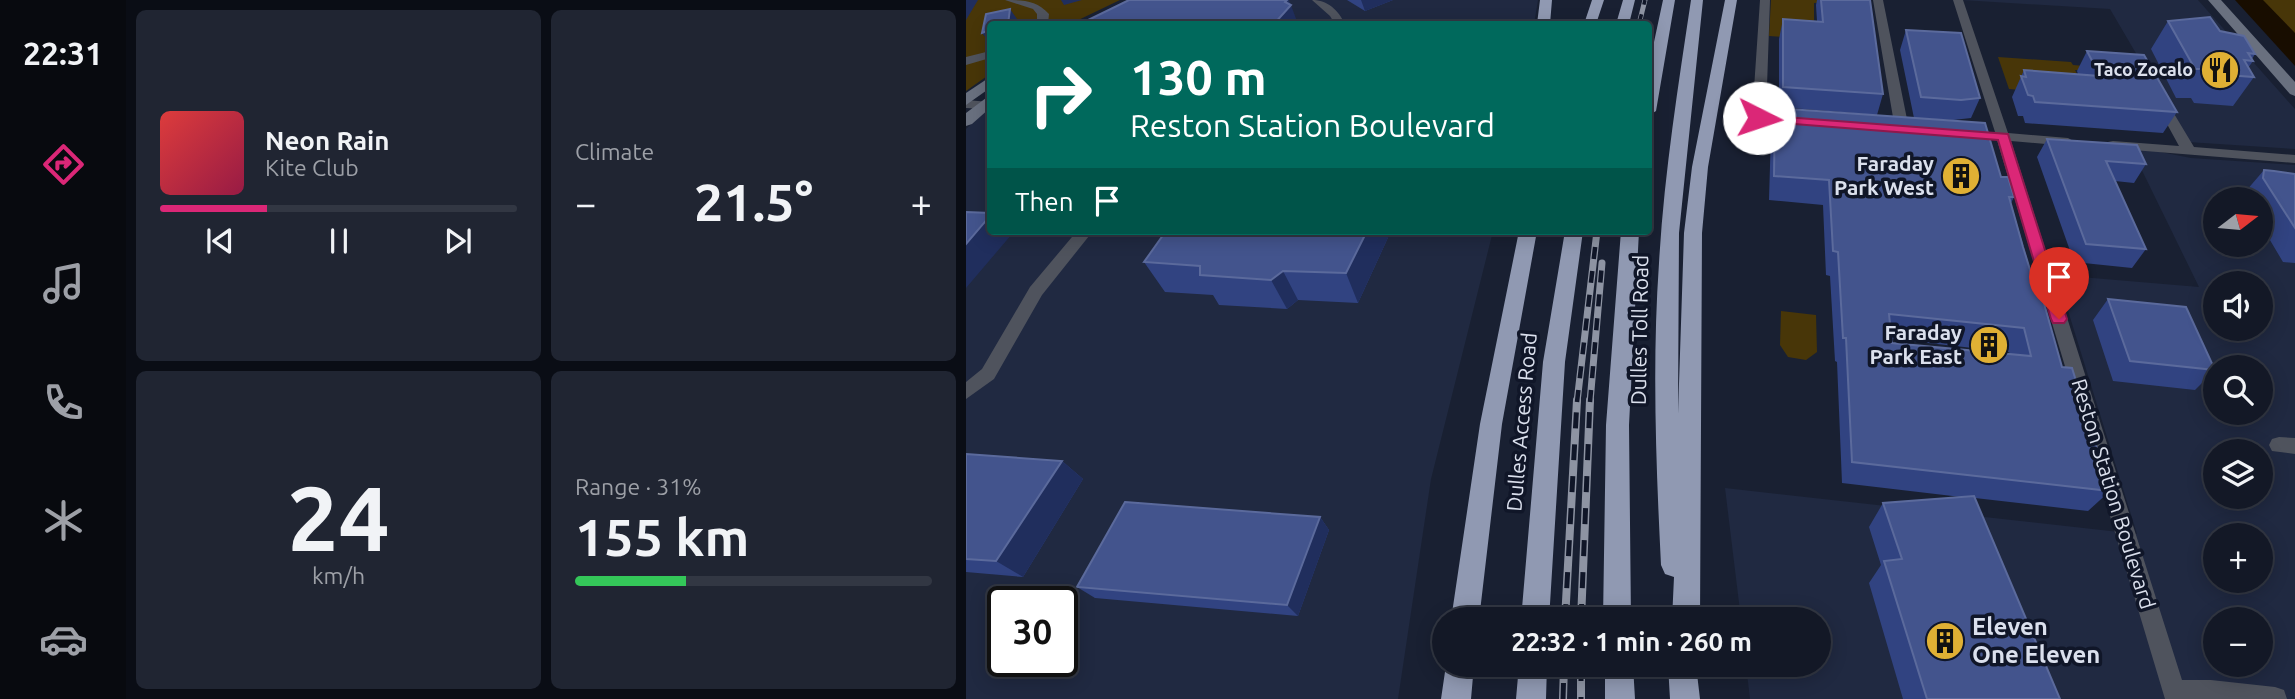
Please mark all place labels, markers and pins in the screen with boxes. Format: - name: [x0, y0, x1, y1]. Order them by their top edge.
- restaurant icon: Taco Zocalo: [2199, 49, 2241, 91]
- place label: Taco Zocalo: [2094, 59, 2193, 79]
- place label: Faraday Park West: [1834, 151, 1934, 199]
- building icon: Faraday Park West: [1940, 155, 1982, 197]
- pin: [2029, 247, 2089, 319]
- place label: Faraday Park East: [1870, 320, 1962, 368]
- building icon: Faraday Park East: [1968, 324, 2010, 366]
- place label: Eleven One Eleven: [1972, 613, 2100, 668]
- building icon: Eleven One Eleven: [1924, 620, 1966, 662]

